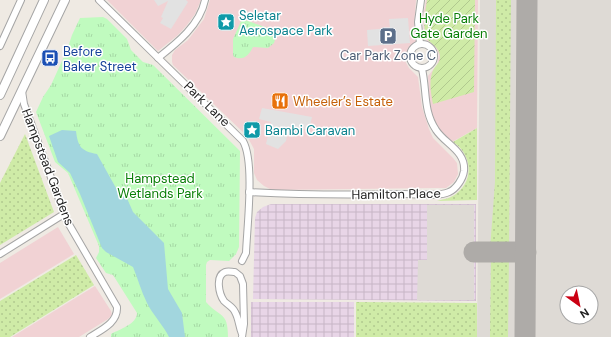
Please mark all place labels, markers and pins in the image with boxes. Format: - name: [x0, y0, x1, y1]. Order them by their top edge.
- place label: Seletar Aerospace Park: [239, 7, 333, 39]
- place icon: Seletar Aerospace Park: [216, 12, 236, 32]
- parking icon: Car Park Zone C: [378, 26, 398, 46]
- place label: Before Baker Street: [63, 43, 137, 75]
- place label: Car Park Zone C: [340, 47, 436, 64]
- bus stop icon: Before Baker Street: [40, 48, 60, 68]
- restaurant icon: Wheeler’s Estate: [270, 91, 290, 111]
- place label: Wheeler’s Estate: [293, 93, 393, 110]
- place icon: Bambi Caravan: [242, 120, 262, 140]
- place label: Bambi Caravan: [265, 122, 355, 139]

